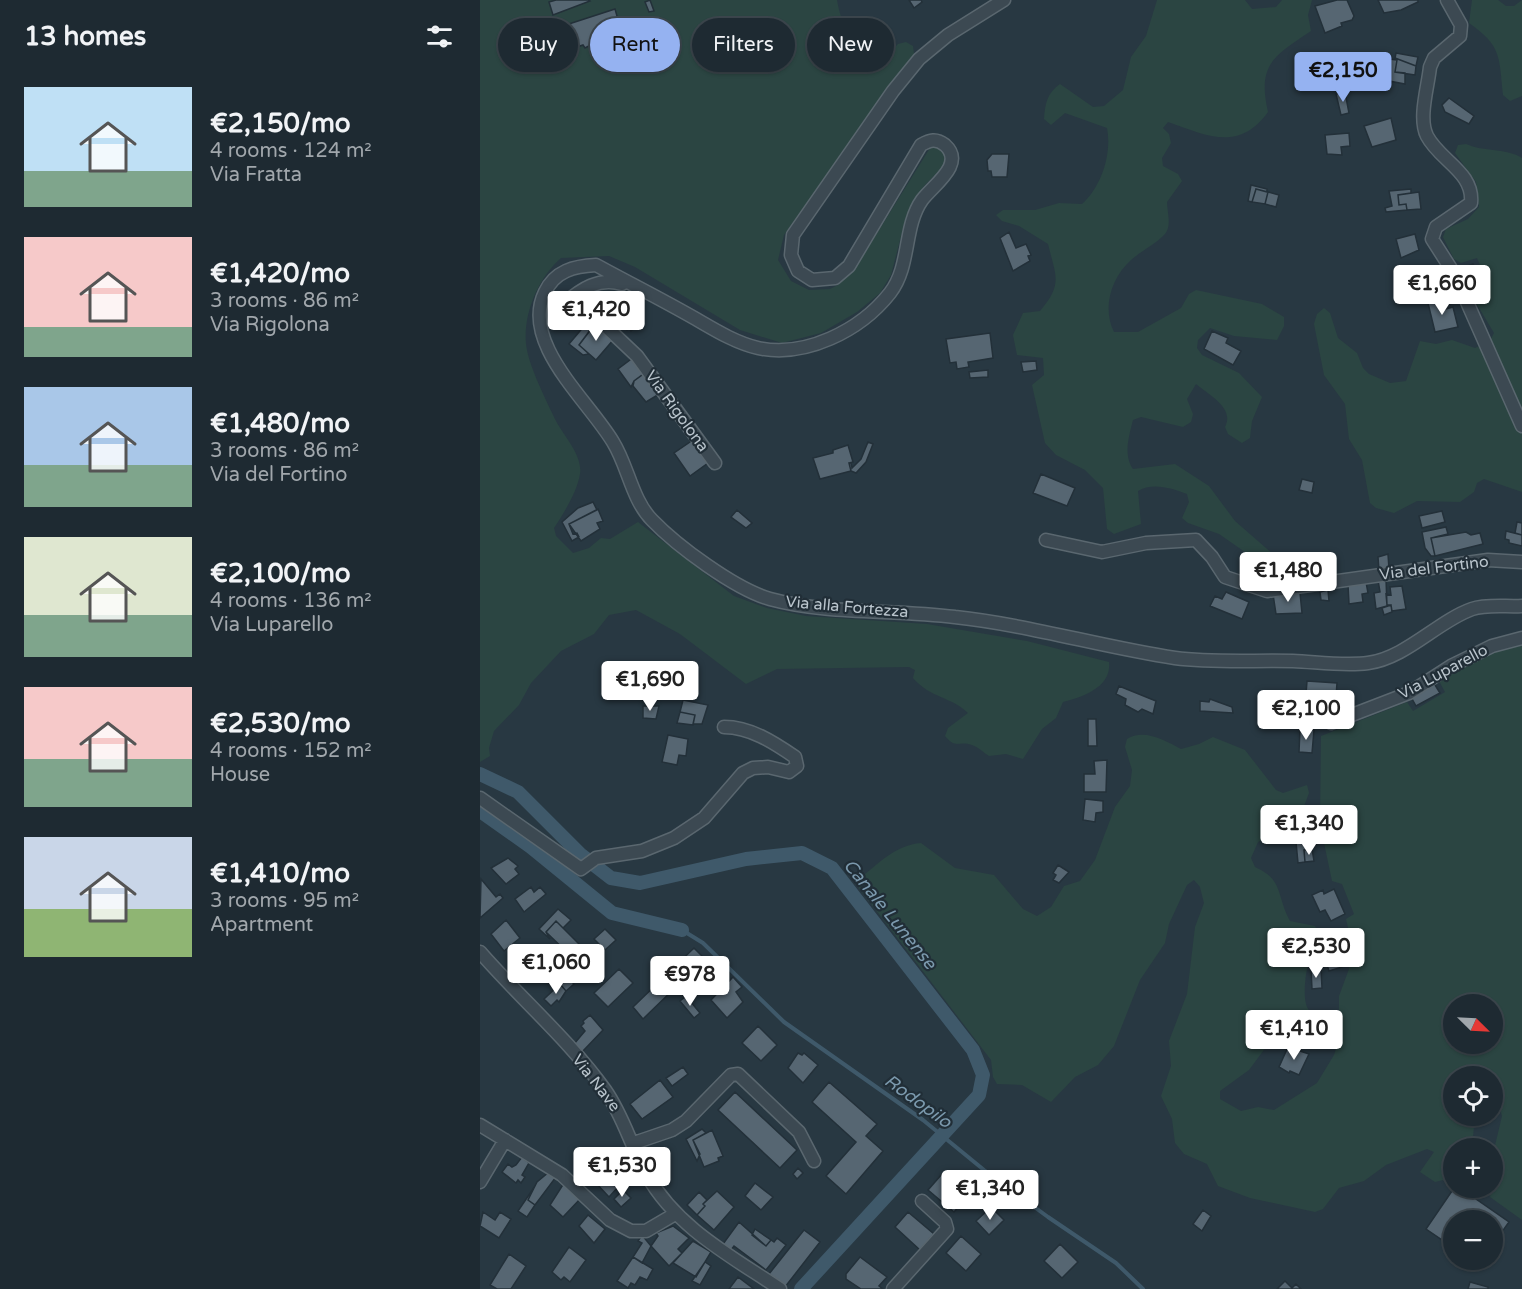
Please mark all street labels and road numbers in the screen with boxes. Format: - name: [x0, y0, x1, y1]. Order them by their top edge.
- street label: Via Rigolona: [641, 366, 713, 456]
- street label: Via del Fortino: [1378, 551, 1490, 585]
- street label: Via alla Fortezza: [785, 592, 909, 622]
- street label: Via Luparello: [1395, 640, 1491, 704]
- street label: Via Nave: [567, 1050, 625, 1116]

